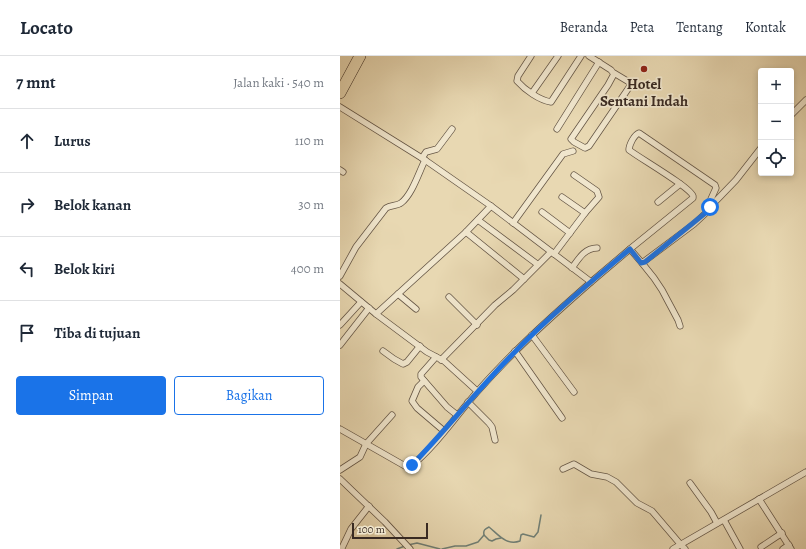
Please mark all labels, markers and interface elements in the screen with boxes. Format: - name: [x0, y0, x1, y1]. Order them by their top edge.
- text: Locato: [20, 15, 73, 41]
- text: Beranda: [560, 18, 608, 37]
- text: Peta: [630, 18, 654, 37]
- text: Tentang: [676, 18, 723, 37]
- text: Kontak: [745, 18, 786, 37]
- marker: Hotel Sentani Indah: [639, 64, 649, 74]
- map controls: [758, 68, 794, 176]
- button: +: [758, 68, 794, 104]
- text: 7 mnt: [16, 71, 56, 94]
- text: Jalan kaki · 540 m: [233, 74, 324, 91]
- place label: Hotel Sentani Indah: [600, 74, 688, 111]
- button: −: [758, 104, 794, 140]
- icon: ahead: [16, 130, 38, 152]
- text: Lurus: [54, 131, 91, 151]
- text: 110 m: [295, 132, 324, 149]
- button: locate: [758, 140, 794, 176]
- icon: right: [16, 194, 38, 216]
- text: Belok kanan: [54, 195, 131, 215]
- text: 30 m: [298, 196, 324, 213]
- route start: [701, 198, 719, 216]
- icon: left: [16, 258, 38, 280]
- text: Belok kiri: [54, 259, 115, 279]
- text: 400 m: [291, 260, 324, 277]
- icon: arrive: [16, 322, 38, 344]
- text: Tiba di tujuan: [54, 323, 140, 343]
- button: Simpan: [16, 376, 166, 415]
- button: Bagikan: [174, 376, 324, 415]
- route end: [403, 456, 421, 474]
- scale bar: [352, 521, 428, 540]
- text: 100 m: [358, 522, 385, 537]

